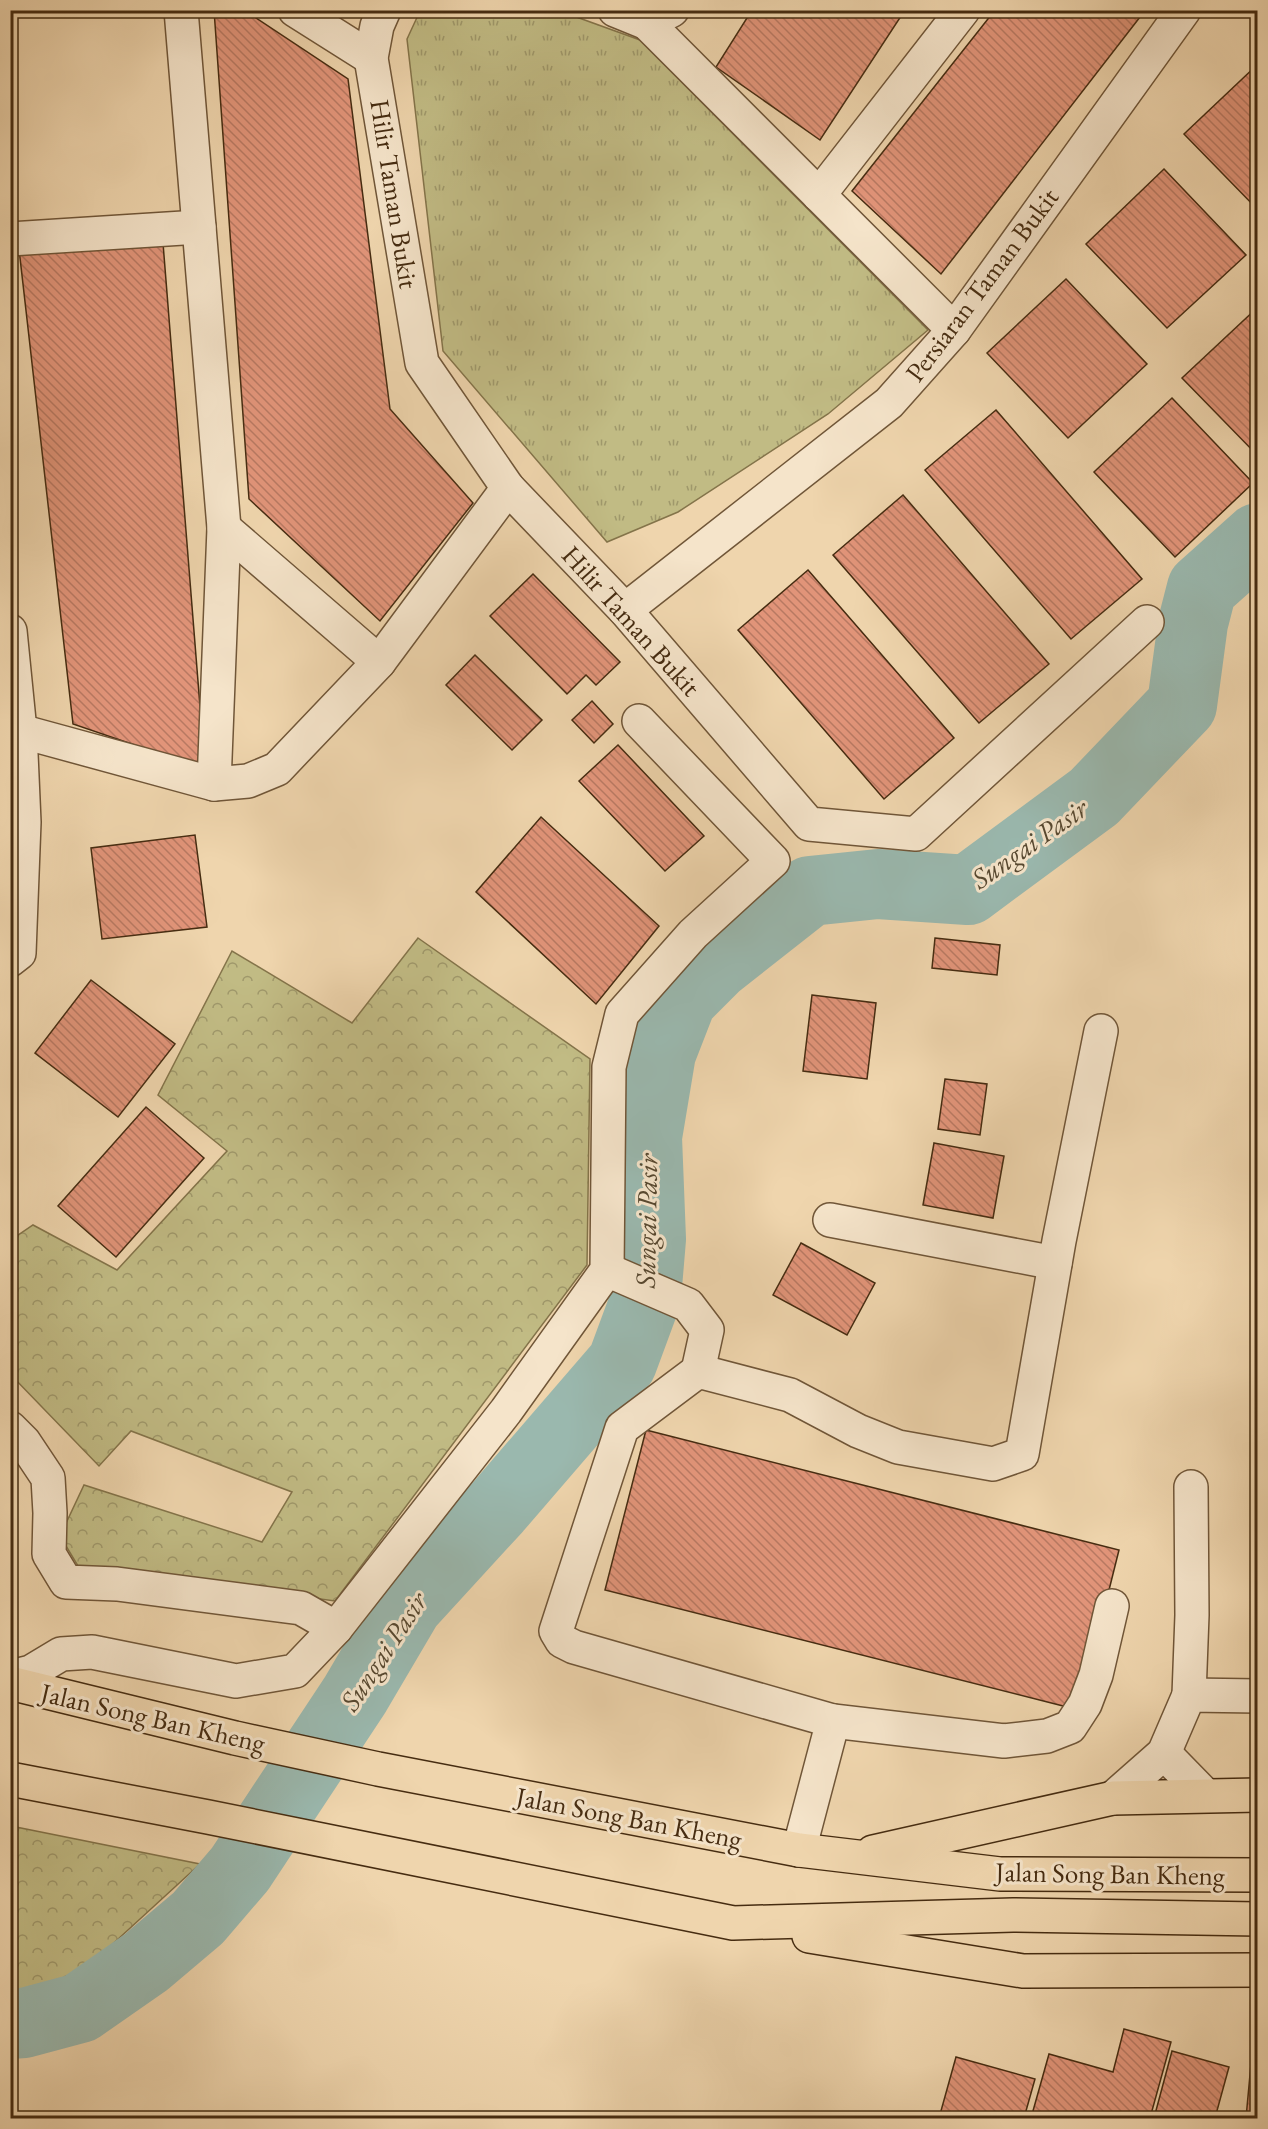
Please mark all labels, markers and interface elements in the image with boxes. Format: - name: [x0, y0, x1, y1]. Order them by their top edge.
- street label: Hilir Taman Bukit: [362, 97, 427, 292]
- street label: Persiaran Taman Bukit: [897, 180, 1066, 389]
- street label: Hilir Taman Bukit: [554, 538, 709, 704]
- water label: Sungai Pasir: [963, 789, 1095, 897]
- water label: Sungai Pasir: [627, 1152, 665, 1289]
- water label: Sungai Pasir: [331, 1584, 435, 1718]
- street label: Jalan Song Ban Kheng: [36, 1674, 269, 1760]
- street label: Jalan Song Ban Kheng: [511, 1778, 745, 1857]
- street label: Jalan Song Ban Kheng: [993, 1854, 1225, 1893]

